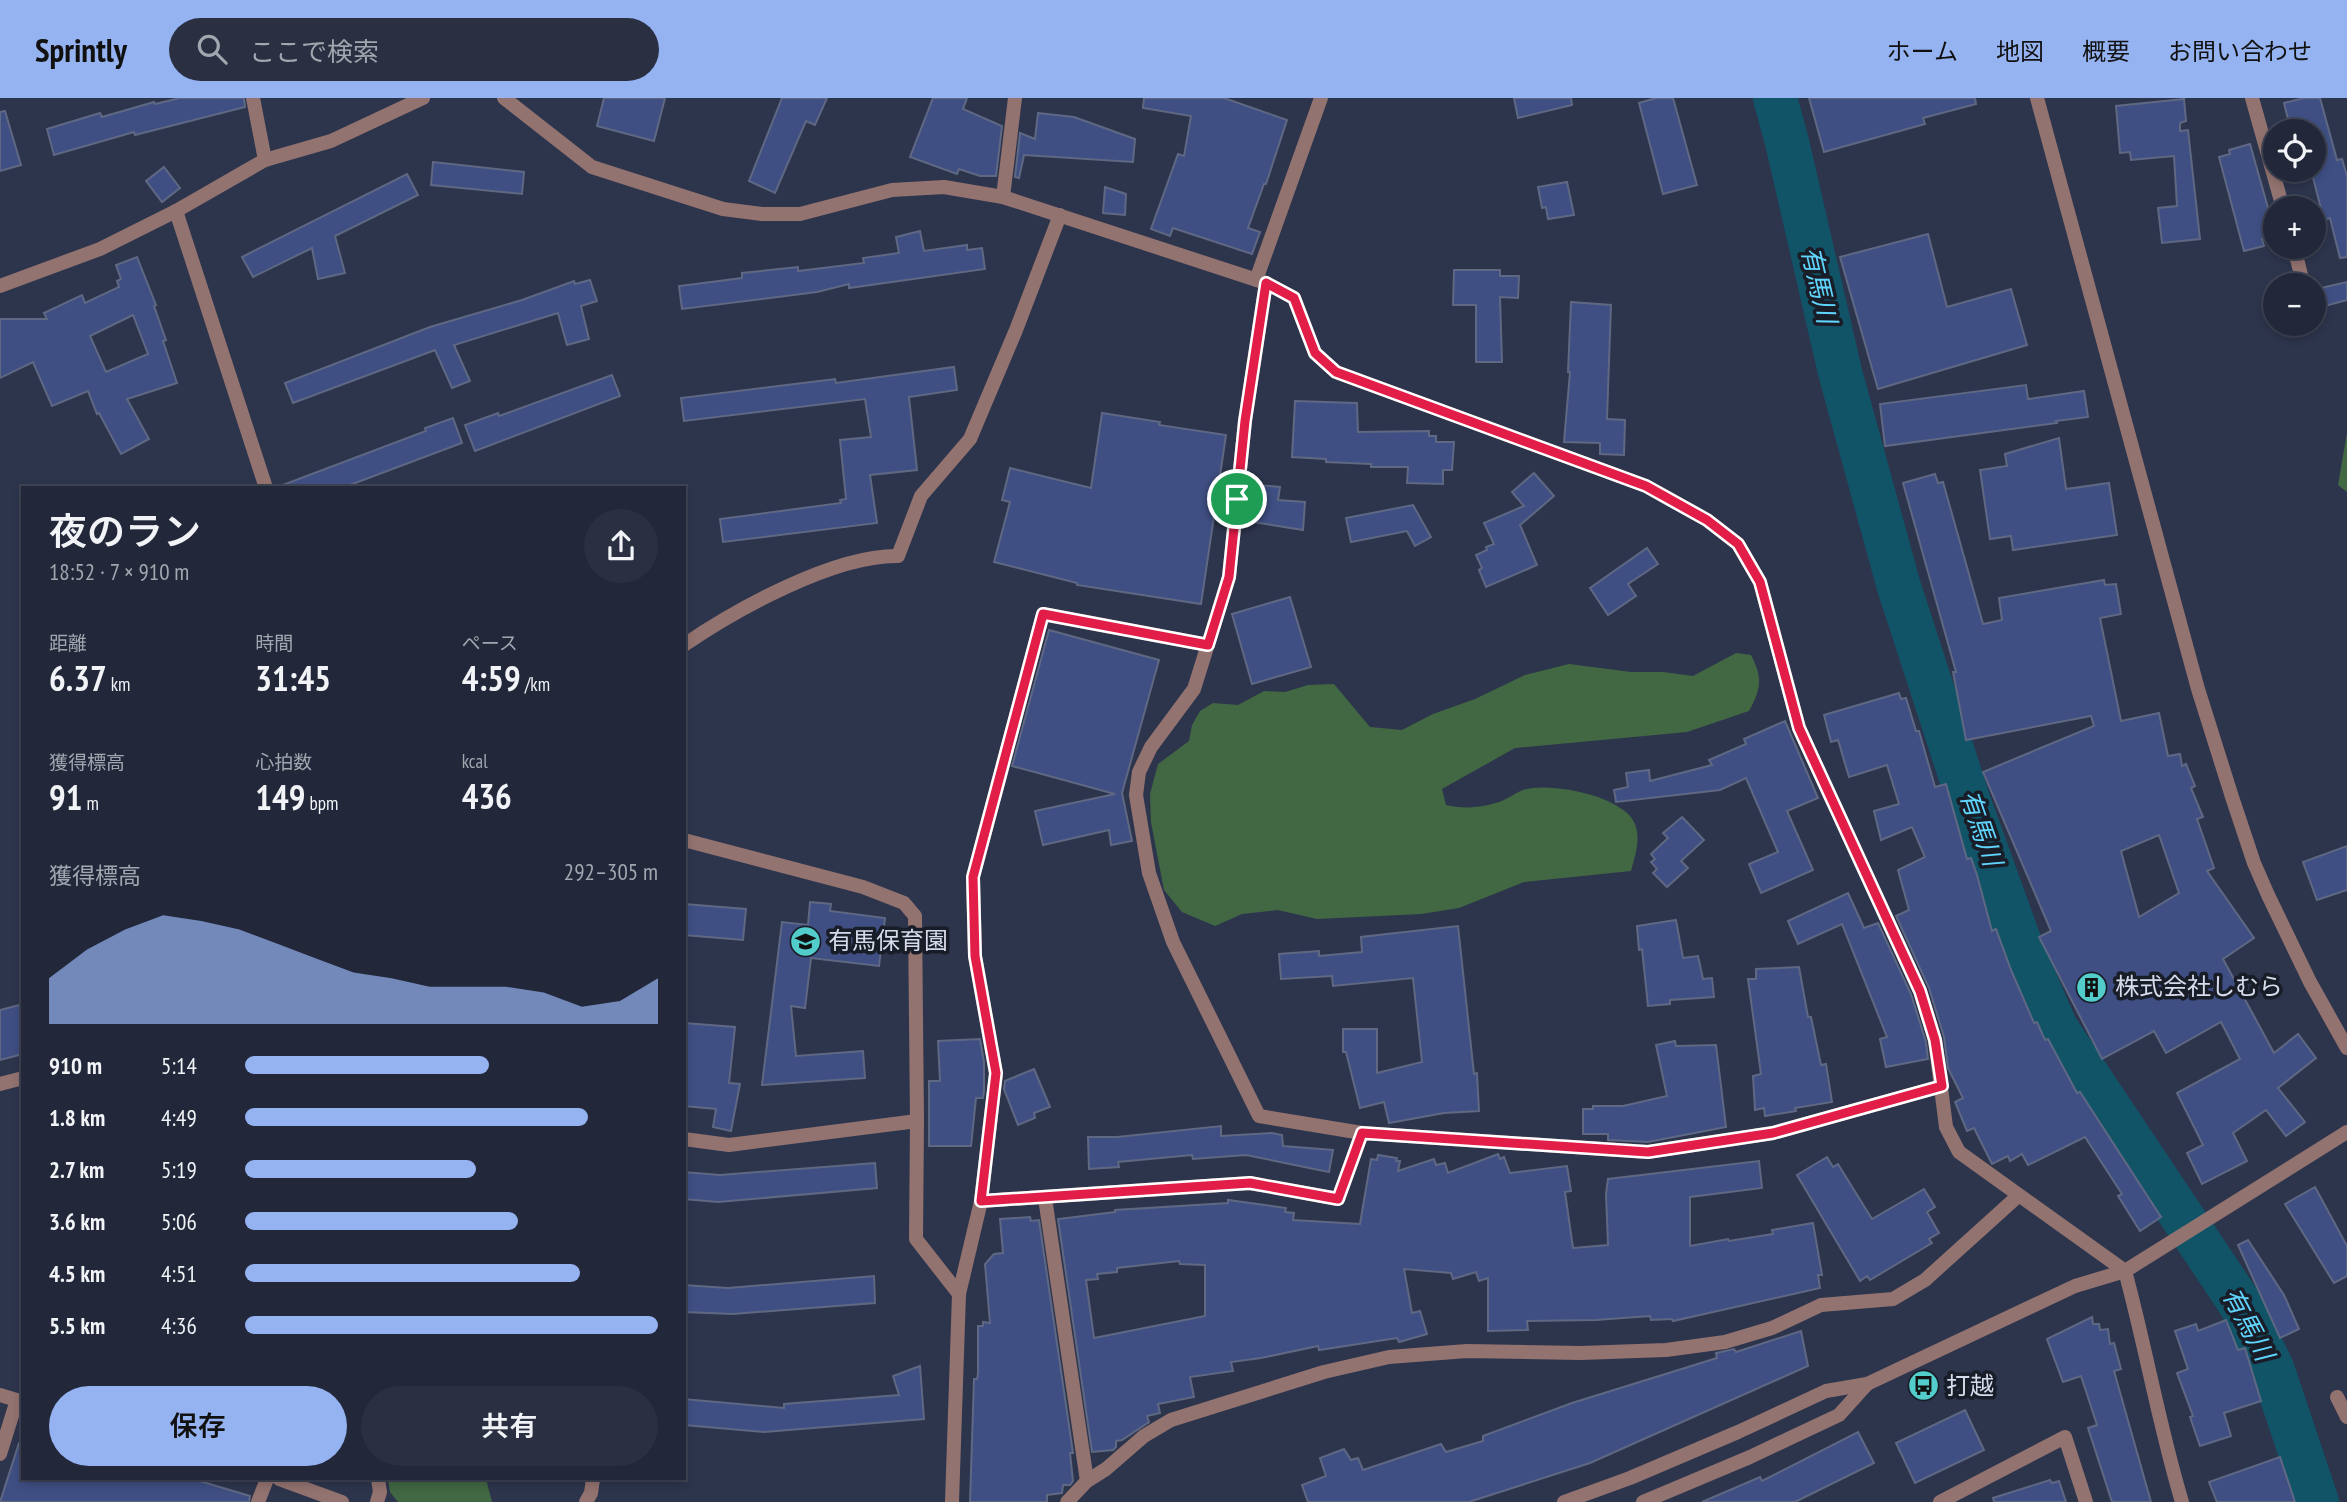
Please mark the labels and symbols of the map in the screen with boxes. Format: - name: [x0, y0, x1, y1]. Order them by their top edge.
- water label: 有馬川: [1795, 243, 1845, 330]
- pin: [1207, 469, 1267, 529]
- water label: 有馬川: [1953, 786, 2011, 873]
- school or university icon: 有馬保育園: [788, 924, 822, 958]
- place label: 有馬保育園: [828, 925, 948, 956]
- building icon: 株式会社しむら: [2075, 970, 2109, 1004]
- place label: 株式会社しむら: [2115, 971, 2283, 1002]
- water label: 有馬川: [2216, 1282, 2283, 1369]
- bus stop icon: 打越: [1906, 1369, 1940, 1403]
- place label: 打越: [1946, 1370, 1994, 1401]

